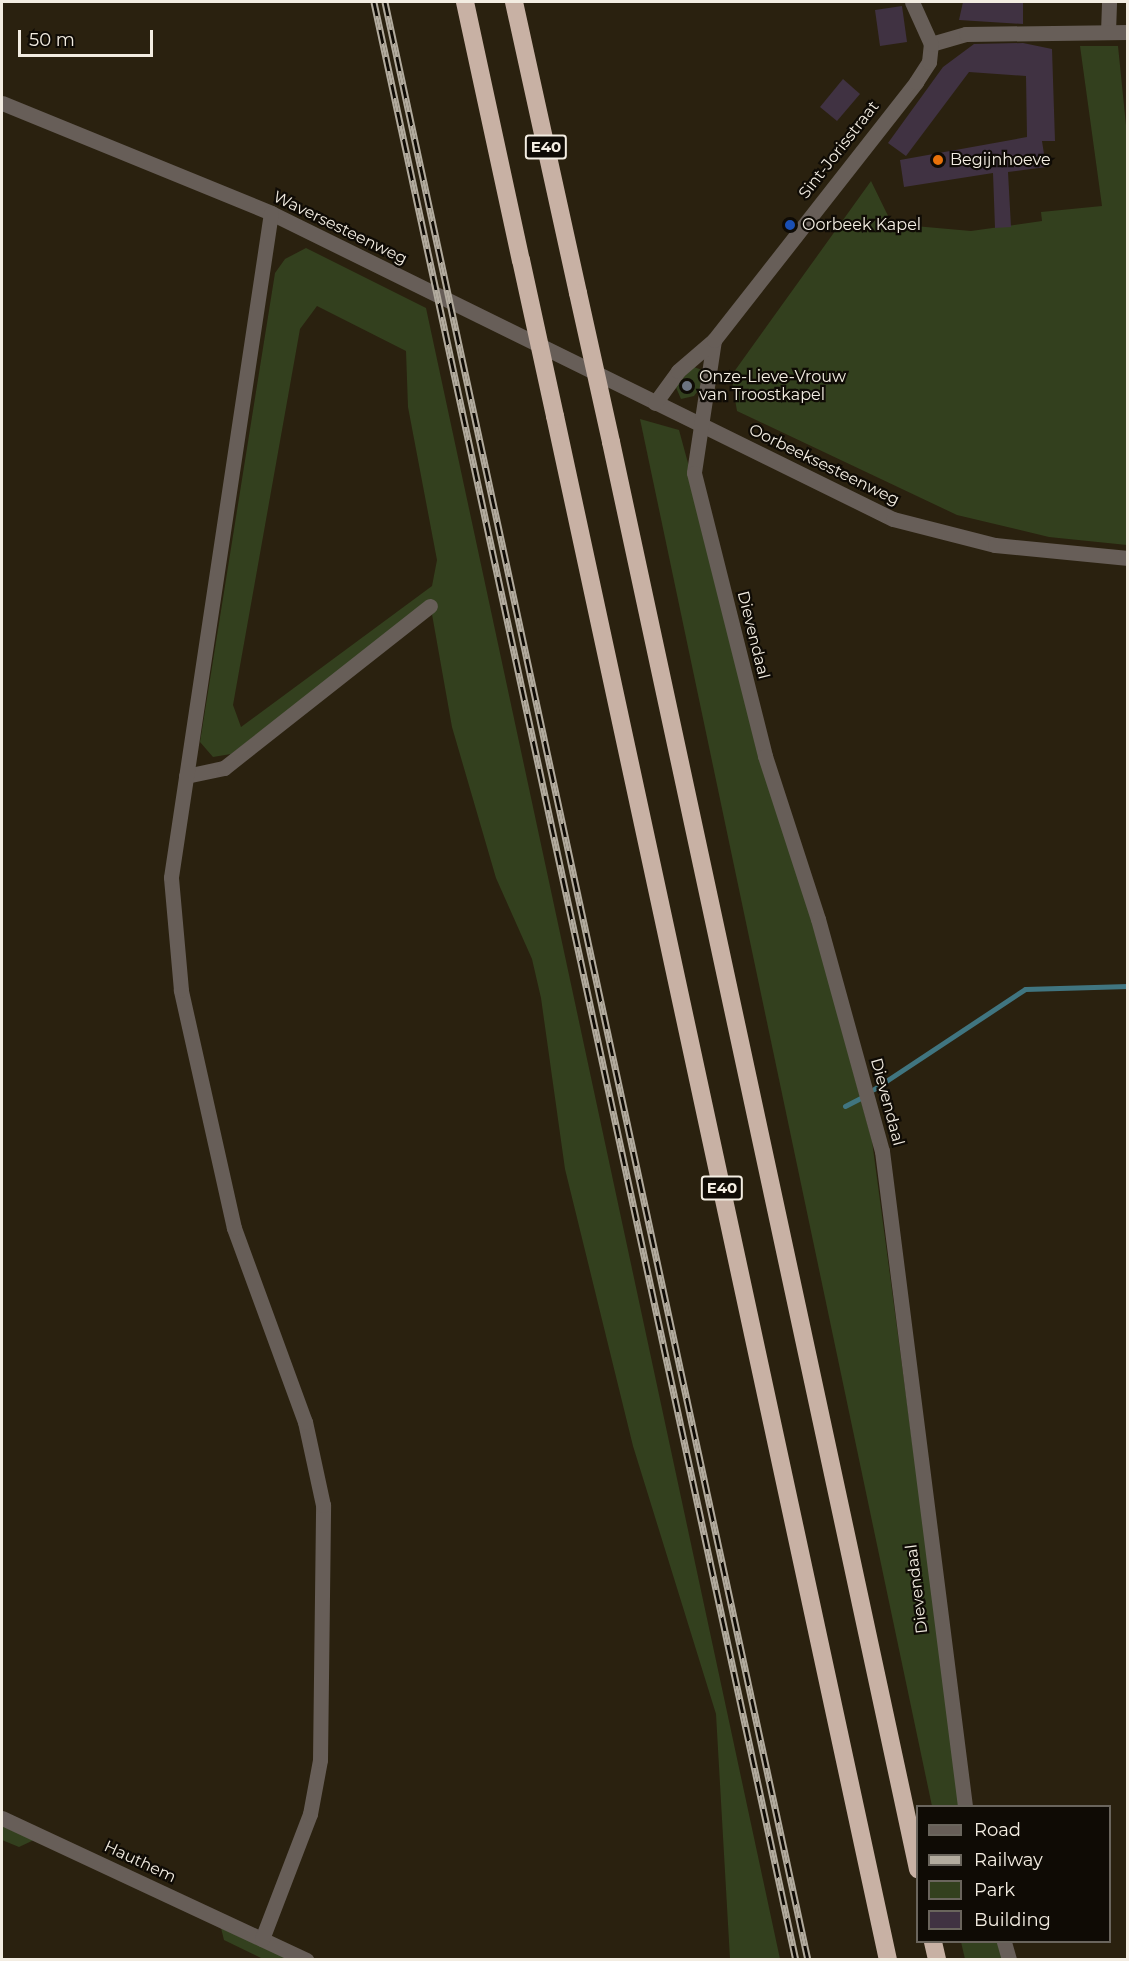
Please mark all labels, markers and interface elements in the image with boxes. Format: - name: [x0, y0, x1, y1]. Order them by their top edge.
- scale bar: [21, 18, 156, 56]
- text: 50 m: [29, 29, 75, 51]
- street label: Sint-Jorisstraat: [795, 97, 883, 203]
- road number: E40: [524, 135, 568, 159]
- place label: Begijnhoeve: [950, 150, 1051, 170]
- marker: Begijnhoeve: [931, 153, 945, 167]
- street label: Waversesteenweg: [270, 187, 410, 269]
- place label: Oorbeek Kapel: [802, 215, 921, 235]
- marker: Oorbeek Kapel: [783, 218, 797, 232]
- place label: Onze-Lieve-Vrouw van Troostkapel: [699, 367, 846, 405]
- marker: Onze-Lieve-Vrouw van Troostkapel: [680, 379, 694, 393]
- street label: Oorbeeksesteenweg: [746, 420, 902, 510]
- street label: Dievendaal: [733, 589, 773, 681]
- street label: Dievendaal: [866, 1056, 908, 1148]
- road number: E40: [700, 1176, 744, 1200]
- street label: Dievendaal: [902, 1543, 932, 1635]
- legend: [916, 1805, 1111, 1943]
- text: Road: [974, 1819, 1021, 1841]
- street label: Hauthem: [101, 1837, 179, 1887]
- text: Railway: [974, 1849, 1043, 1871]
- text: Park: [974, 1879, 1015, 1901]
- text: Building: [974, 1909, 1051, 1931]

